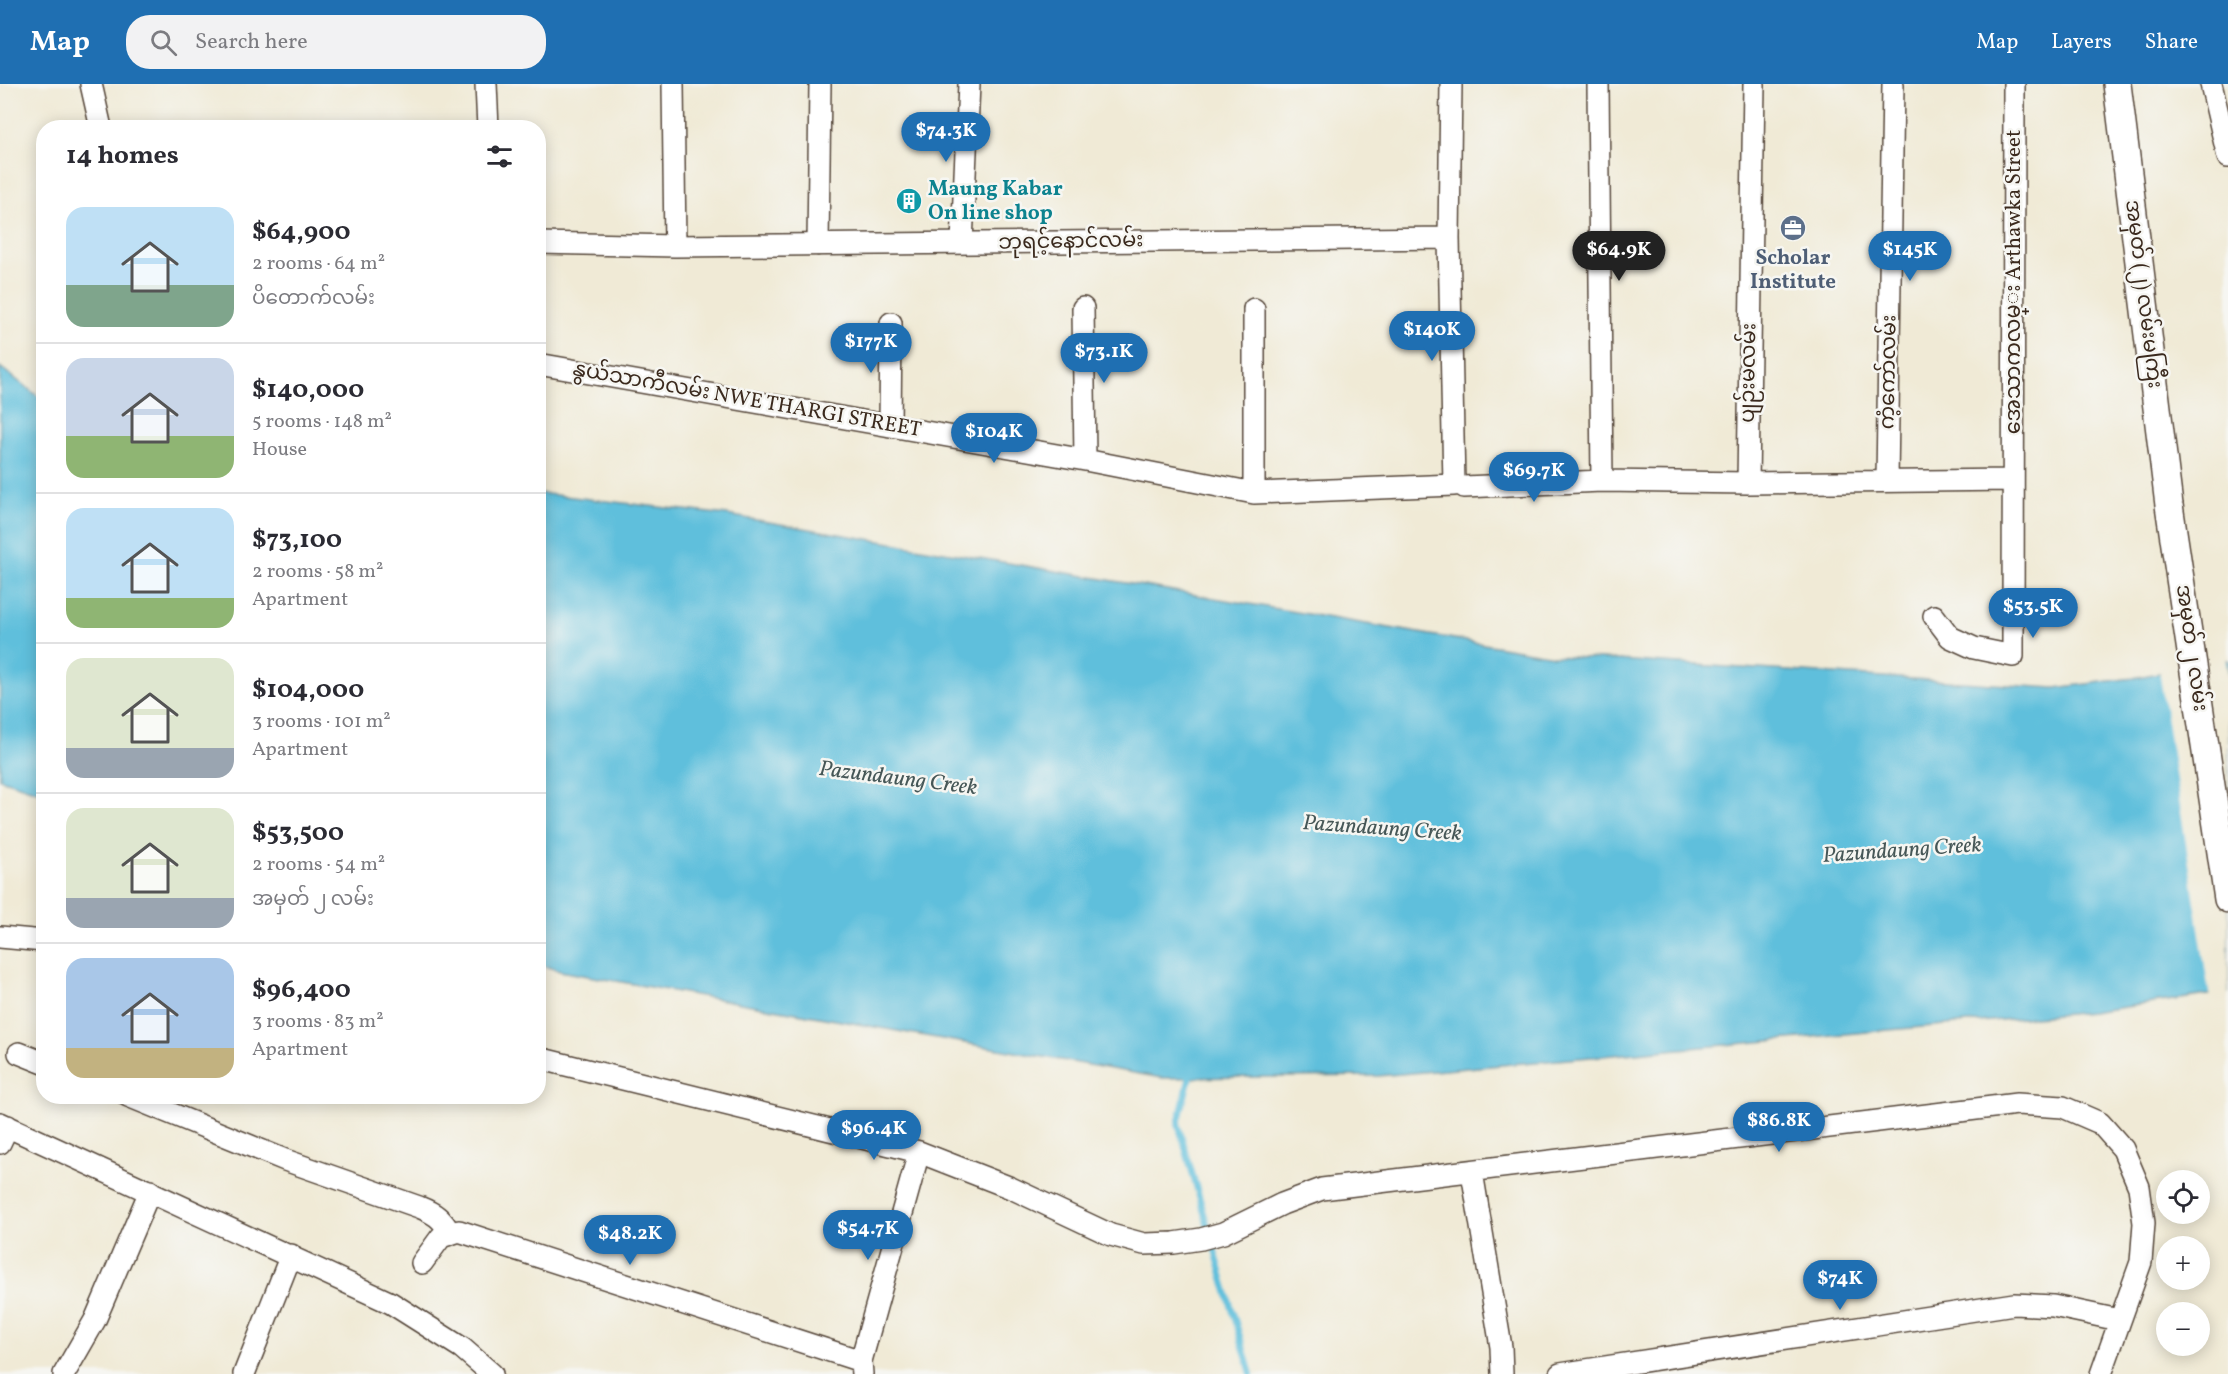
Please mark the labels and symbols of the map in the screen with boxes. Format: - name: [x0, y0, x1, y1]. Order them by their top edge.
- pin: $74.3K: [897, 112, 995, 163]
- street label: အေသာကလမ္း Arthawka Street: [2000, 130, 2029, 434]
- place label: Maung Kabar On line shop: [928, 175, 1063, 228]
- building icon: Maung Kabar On line shop: [894, 186, 924, 216]
- street label: အမှတ် (၂) လမ်းမကြီး: [2116, 198, 2172, 390]
- office icon: Scholar Institute: [1778, 213, 1808, 243]
- street label: ဘုရင့်နောင်လမ်း: [998, 223, 1144, 259]
- pin: $64.9K: [1570, 231, 1668, 282]
- pin: $145K: [1868, 231, 1952, 282]
- place label: Scholar Institute: [1750, 244, 1836, 297]
- pin: $140K: [1390, 311, 1474, 362]
- street label: ကံ့ကော်လမ်း: [1871, 314, 1905, 430]
- pin: $177K: [829, 323, 913, 374]
- street label: ပျဉ်းမလမ်း: [1731, 323, 1766, 423]
- pin: $73.1K: [1055, 333, 1153, 384]
- street label: နွယ်သာကီလမ်း NWE THARGI STREET: [570, 352, 924, 445]
- pin: $104K: [952, 413, 1036, 464]
- pin: $69.7K: [1485, 452, 1583, 503]
- street label: အမှတ် ၂ လမ်း: [2167, 582, 2217, 713]
- pin: $53.5K: [1984, 588, 2082, 639]
- water label: Pazundaung Creek: [817, 754, 979, 804]
- water label: Pazundaung Creek: [1301, 808, 1463, 850]
- water label: Pazundaung Creek: [1821, 830, 1983, 872]
- pin: $86.8K: [1730, 1102, 1828, 1153]
- pin: $96.4K: [825, 1110, 923, 1161]
- pin: $54.7K: [819, 1210, 917, 1261]
- pin: $48.2K: [581, 1215, 679, 1266]
- pin: $74K: [1804, 1260, 1876, 1311]

